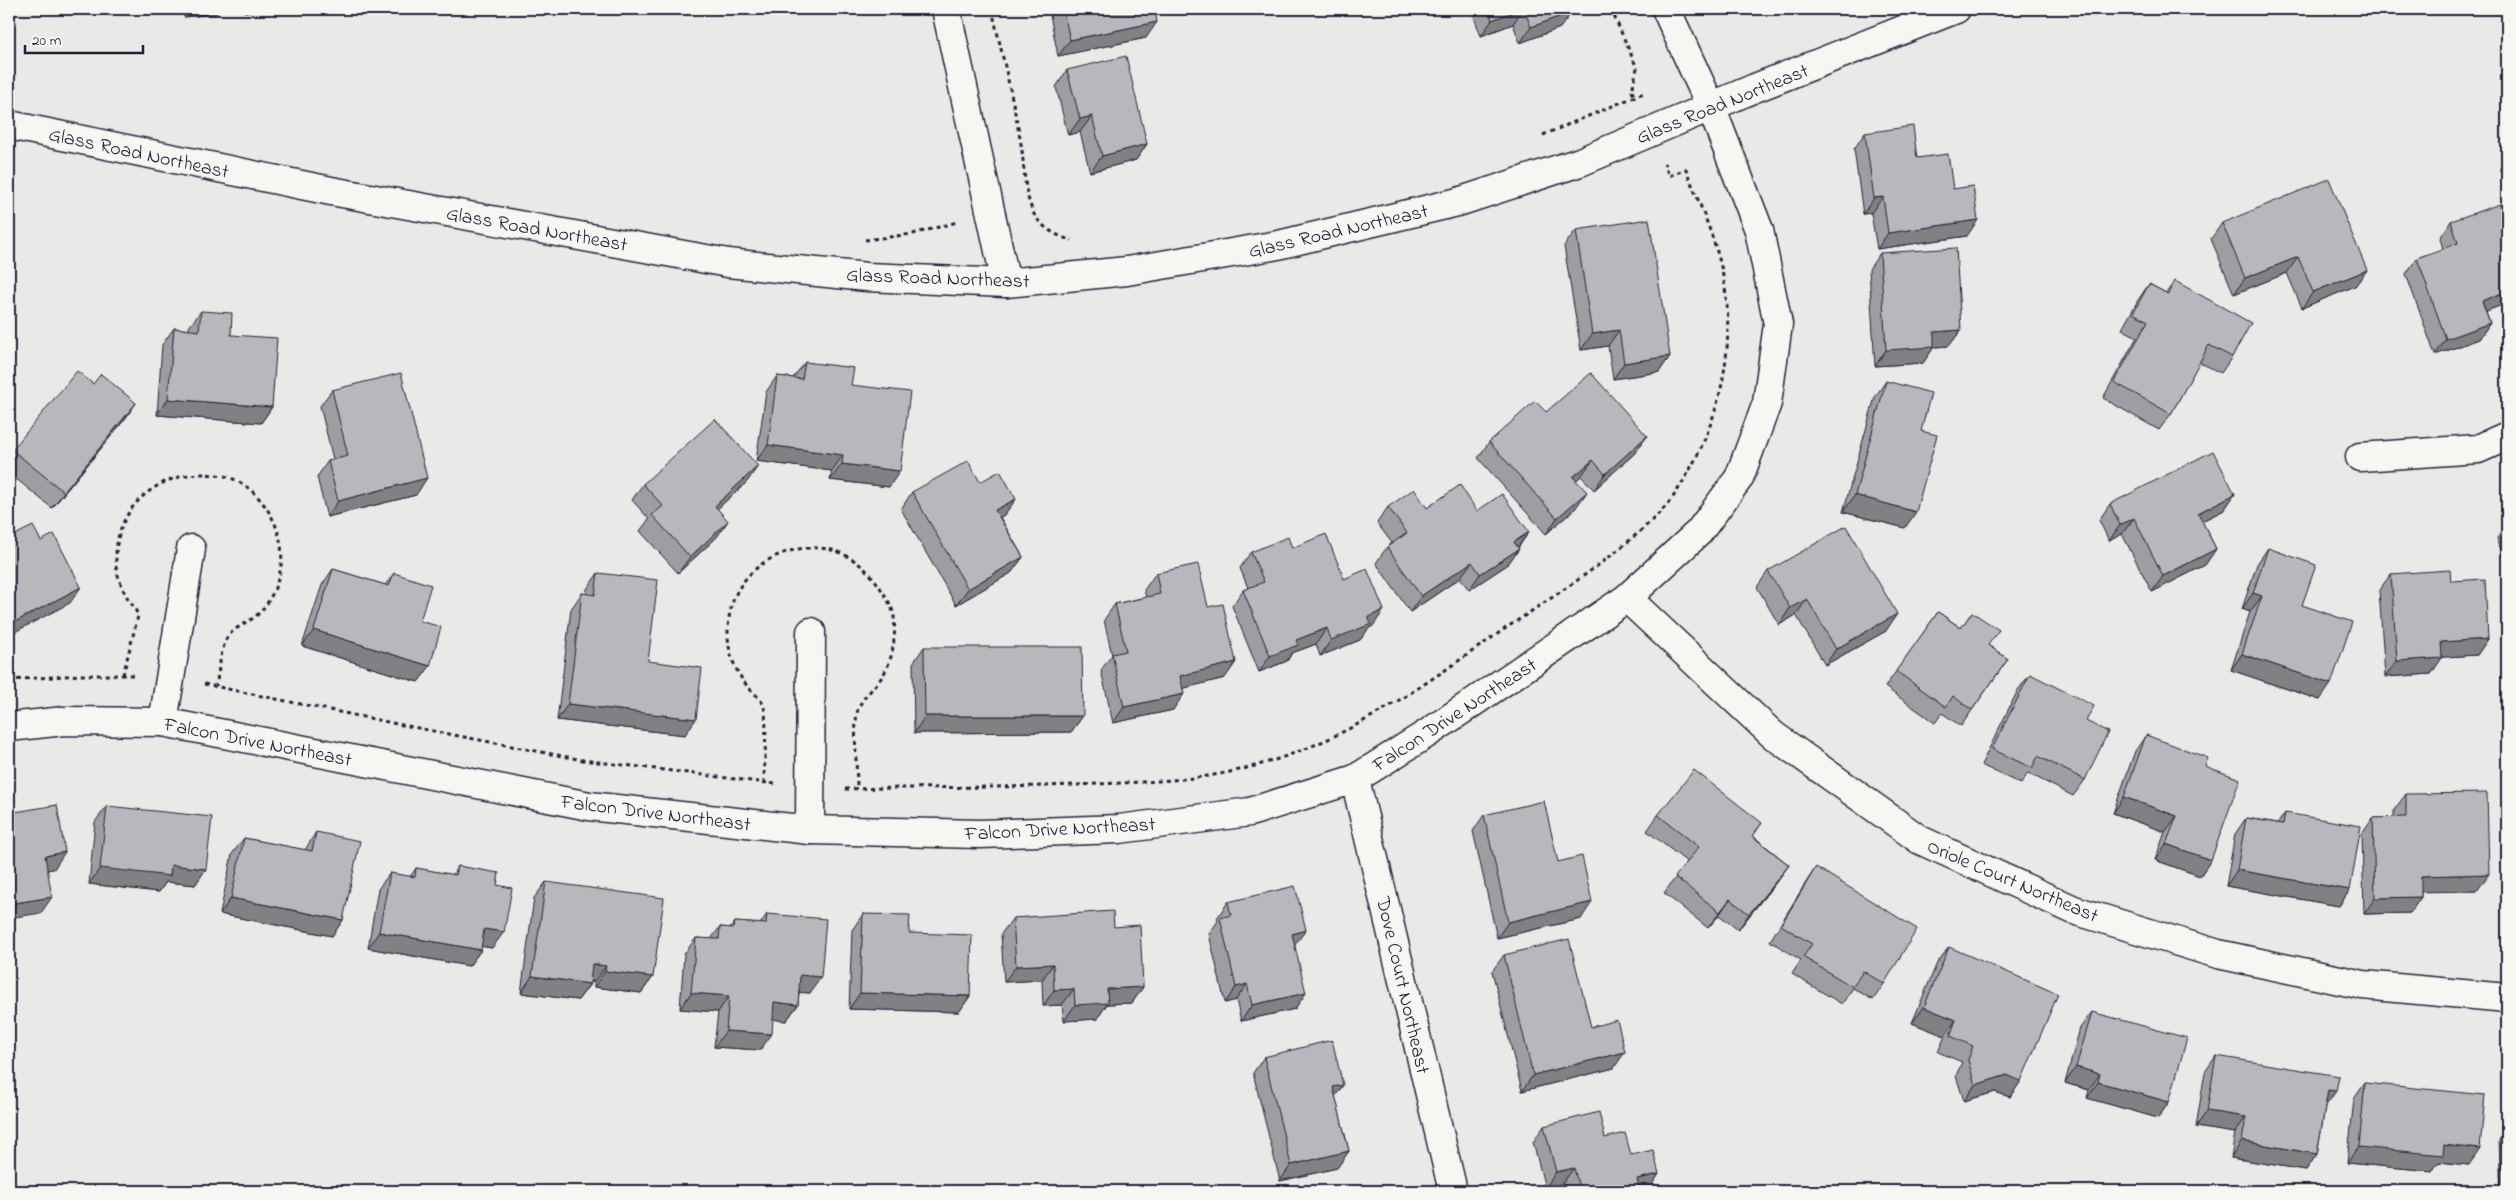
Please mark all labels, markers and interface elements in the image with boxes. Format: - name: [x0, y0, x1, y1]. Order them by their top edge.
- scale bar: [25, 22, 142, 54]
- text: 20 m: [32, 30, 62, 52]
- street label: Glass Road Northeast: [1632, 57, 1814, 153]
- street label: Glass Road Northeast: [46, 121, 232, 188]
- street label: Glass Road Northeast: [1246, 198, 1432, 267]
- street label: Glass Road Northeast: [444, 200, 630, 261]
- street label: Glass Road Northeast: [846, 262, 1030, 297]
- street label: Falcon Drive Northeast: [1367, 652, 1544, 781]
- street label: Falcon Drive Northeast: [160, 711, 354, 776]
- street label: Falcon Drive Northeast: [558, 788, 753, 841]
- street label: Falcon Drive Northeast: [963, 811, 1157, 850]
- street label: Oriole Court Northeast: [1922, 833, 2102, 932]
- street label: Dove Court Northeast: [1367, 893, 1436, 1077]

